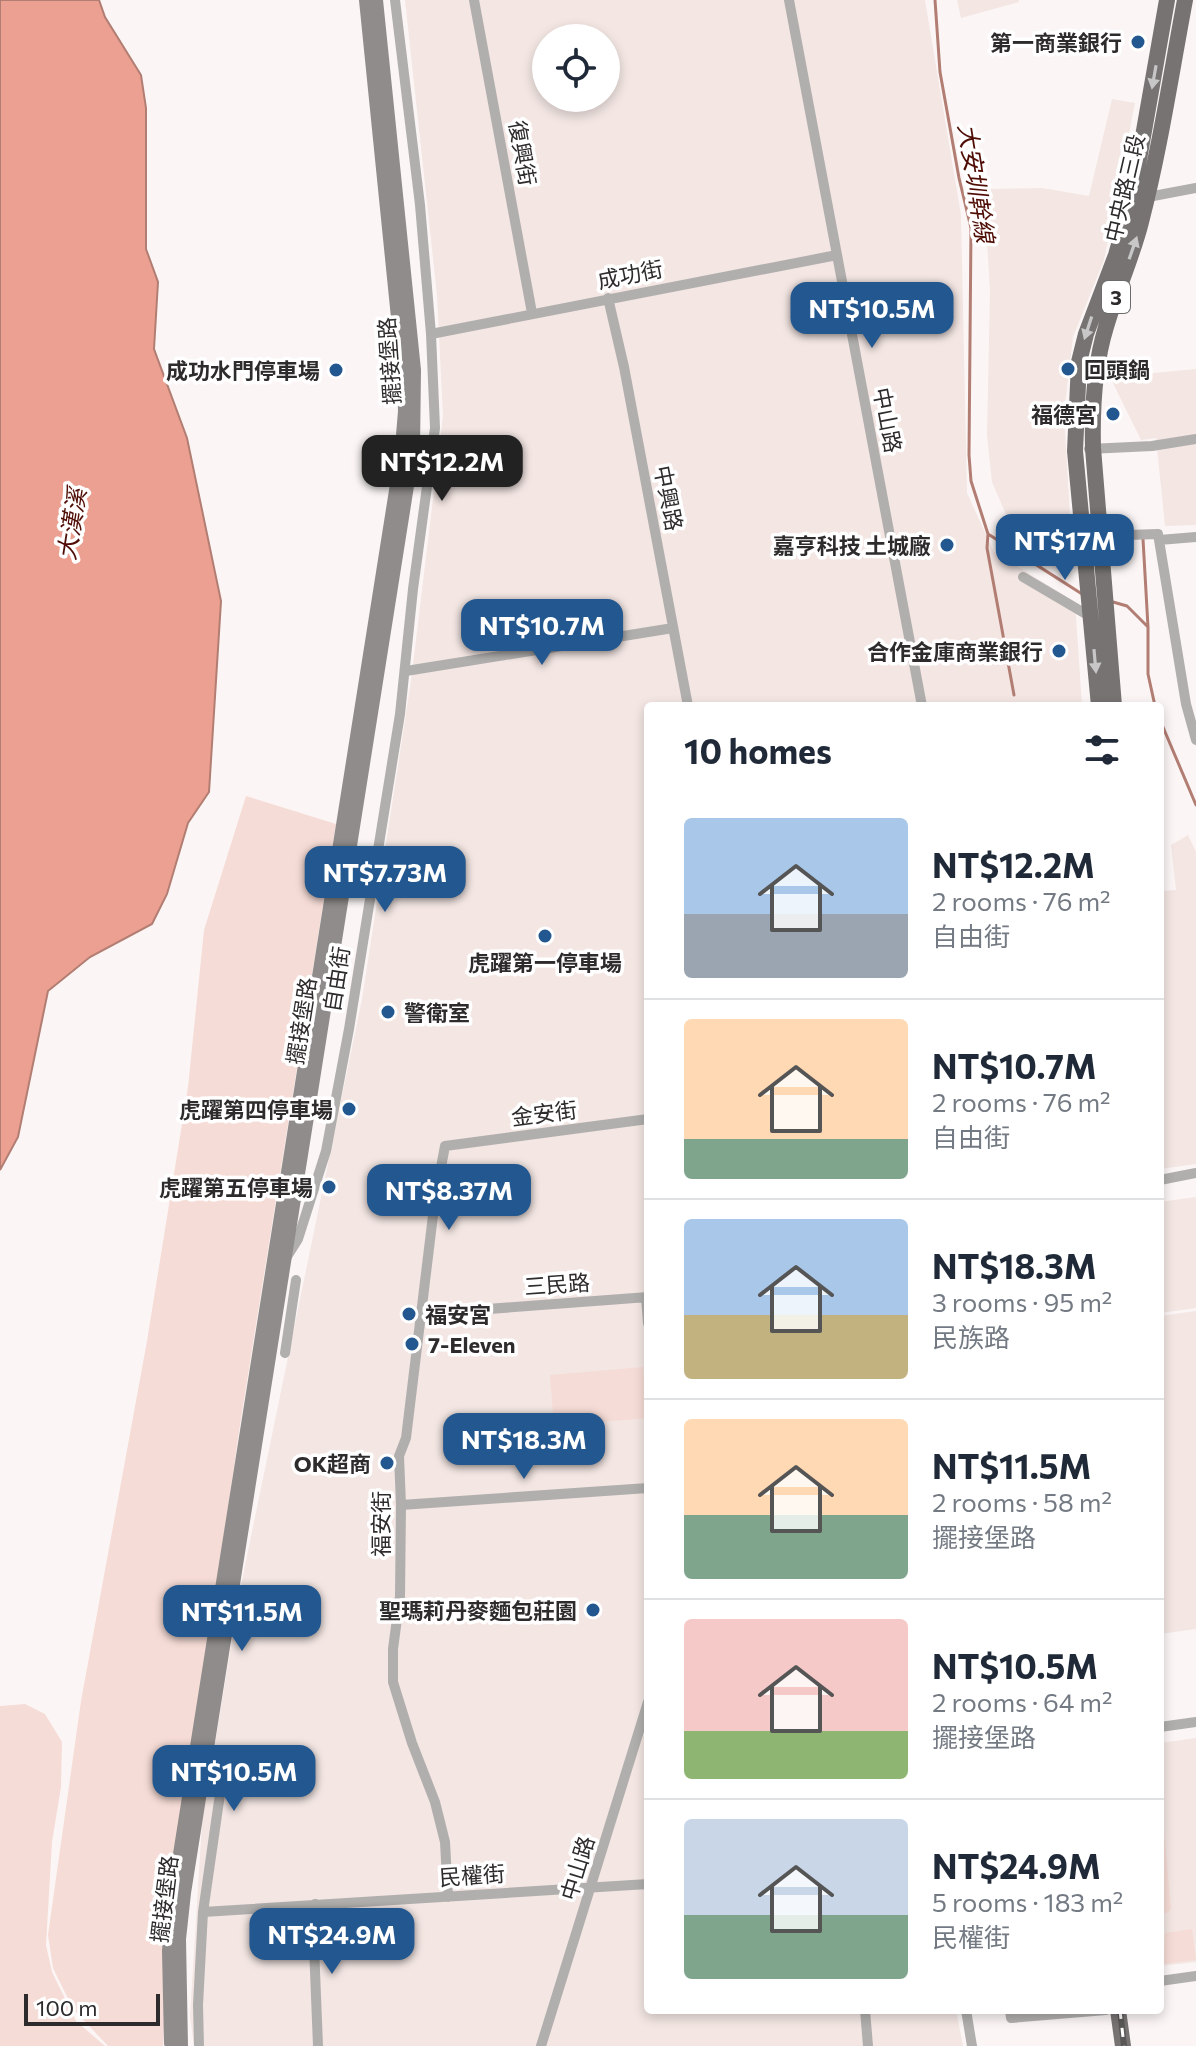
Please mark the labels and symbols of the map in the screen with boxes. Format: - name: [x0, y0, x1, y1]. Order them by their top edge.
- place label: 第一商業銀行: [990, 29, 1122, 56]
- marker: 第一商業銀行: [1129, 33, 1147, 51]
- one-way arrow: [1147, 65, 1160, 90]
- street label: 復興街: [504, 118, 542, 188]
- water label: 大安圳幹線: [953, 121, 1001, 247]
- street label: 中央路三段: [1098, 131, 1150, 245]
- one-way arrow: [1128, 235, 1140, 259]
- street label: 成功街: [595, 254, 665, 294]
- road number: 3: [1102, 281, 1130, 313]
- pin: NT$10.5M: [789, 282, 955, 350]
- street label: 擺接堡路: [372, 316, 406, 406]
- one-way arrow: [1082, 316, 1094, 340]
- place label: 回頭鍋: [1084, 356, 1150, 383]
- place label: 成功水門停車場: [166, 357, 320, 384]
- marker: 回頭鍋: [1059, 360, 1077, 378]
- marker: 成功水門停車場: [327, 361, 345, 379]
- street label: 中山路: [868, 385, 908, 455]
- place label: 福德宮: [1031, 401, 1097, 428]
- marker: 福德宮: [1104, 405, 1122, 423]
- pin: NT$12.2M: [359, 435, 525, 503]
- street label: 中興路: [649, 463, 689, 533]
- water label: 大漢溪: [51, 483, 91, 562]
- pin: NT$17M: [1000, 514, 1130, 582]
- place label: 嘉亨科技 土城廠: [773, 532, 931, 559]
- marker: 嘉亨科技 土城廠: [938, 536, 956, 554]
- pin: NT$10.7M: [459, 599, 625, 667]
- place label: 合作金庫商業銀行: [867, 638, 1043, 665]
- marker: 合作金庫商業銀行: [1050, 642, 1068, 660]
- one-way arrow: [1089, 649, 1102, 674]
- pin: NT$7.73M: [302, 846, 468, 914]
- marker: 虎躍第一停車場: [536, 927, 554, 945]
- street label: 自由街: [318, 944, 354, 1014]
- place label: 虎躍第一停車場: [468, 949, 622, 976]
- street label: 擺接堡路: [281, 975, 321, 1067]
- place label: 警衛室: [404, 999, 470, 1026]
- marker: 警衛室: [379, 1003, 397, 1021]
- place label: 虎躍第四停車場: [179, 1096, 333, 1123]
- street label: 金安街: [510, 1096, 578, 1130]
- marker: 虎躍第四停車場: [340, 1100, 358, 1118]
- pin: NT$8.37M: [366, 1164, 532, 1232]
- place label: 虎躍第五停車場: [159, 1174, 313, 1201]
- marker: 虎躍第五停車場: [320, 1178, 338, 1196]
- street label: 三民路: [523, 1268, 591, 1300]
- place label: 福安宮: [425, 1301, 491, 1328]
- marker: 福安宮: [400, 1305, 418, 1323]
- place label: 7-Eleven: [428, 1331, 516, 1358]
- marker: 7-Eleven: [403, 1335, 421, 1353]
- pin: NT$18.3M: [441, 1413, 607, 1481]
- place label: OK超商: [294, 1450, 371, 1477]
- marker: OK超商: [378, 1454, 396, 1472]
- street label: 福安街: [367, 1491, 394, 1557]
- pin: NT$11.5M: [159, 1585, 325, 1653]
- place label: 聖瑪莉丹麥麵包莊園: [379, 1597, 577, 1624]
- marker: 聖瑪莉丹麥麵包莊園: [584, 1601, 602, 1619]
- pin: NT$10.5M: [151, 1745, 317, 1813]
- street label: 中山路: [554, 1832, 600, 1904]
- street label: 擺接堡路: [145, 1854, 183, 1944]
- street label: 民權街: [438, 1859, 506, 1891]
- pin: NT$24.9M: [249, 1908, 415, 1976]
- scale bar: [24, 1990, 160, 2026]

